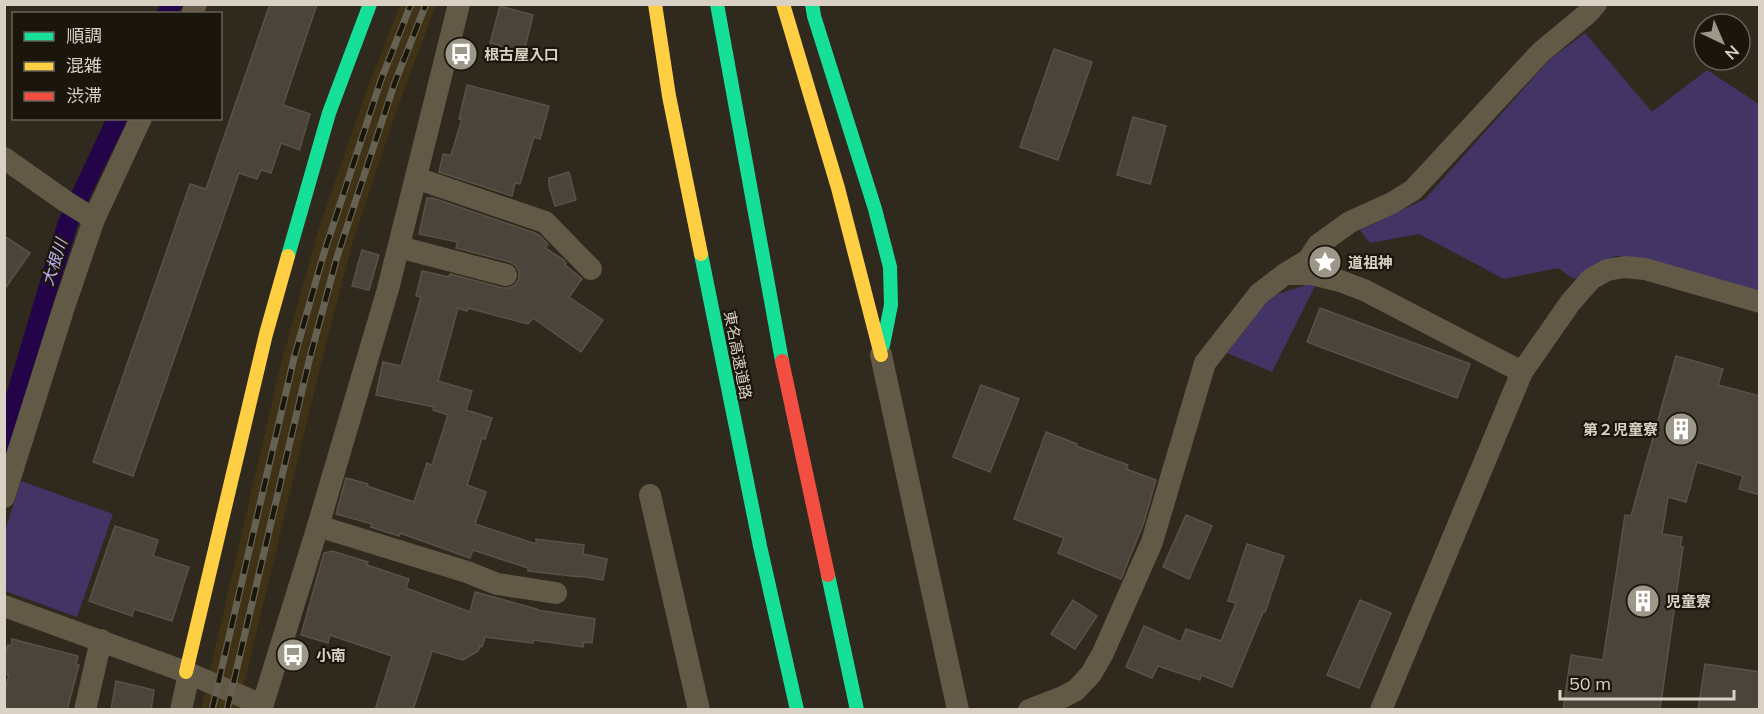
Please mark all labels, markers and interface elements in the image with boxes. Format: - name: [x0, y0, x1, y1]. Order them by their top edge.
- legend: [12, 12, 222, 120]
- north arrow: [1692, 12, 1752, 72]
- text: 順調: [66, 24, 102, 47]
- bus stop icon: 根古屋入口: [443, 36, 479, 72]
- text: N: [1721, 41, 1744, 64]
- place label: 根古屋入口: [484, 45, 559, 64]
- text: 混雑: [66, 54, 102, 77]
- text: 渋滞: [66, 84, 102, 107]
- water label: 大根川: [37, 234, 72, 288]
- place icon: 道祖神: [1307, 244, 1343, 280]
- place label: 道祖神: [1348, 253, 1393, 272]
- street label: 東名高速道路: [720, 309, 756, 401]
- building icon: 第２児童寮: [1663, 411, 1699, 447]
- place label: 第２児童寮: [1583, 420, 1658, 439]
- building icon: 児童寮: [1625, 583, 1661, 619]
- place label: 児童寮: [1666, 592, 1711, 611]
- bus stop icon: 小南: [275, 637, 311, 673]
- place label: 小南: [316, 646, 346, 665]
- scale bar: [1560, 663, 1734, 701]
- text: 50 m: [1569, 672, 1611, 695]

